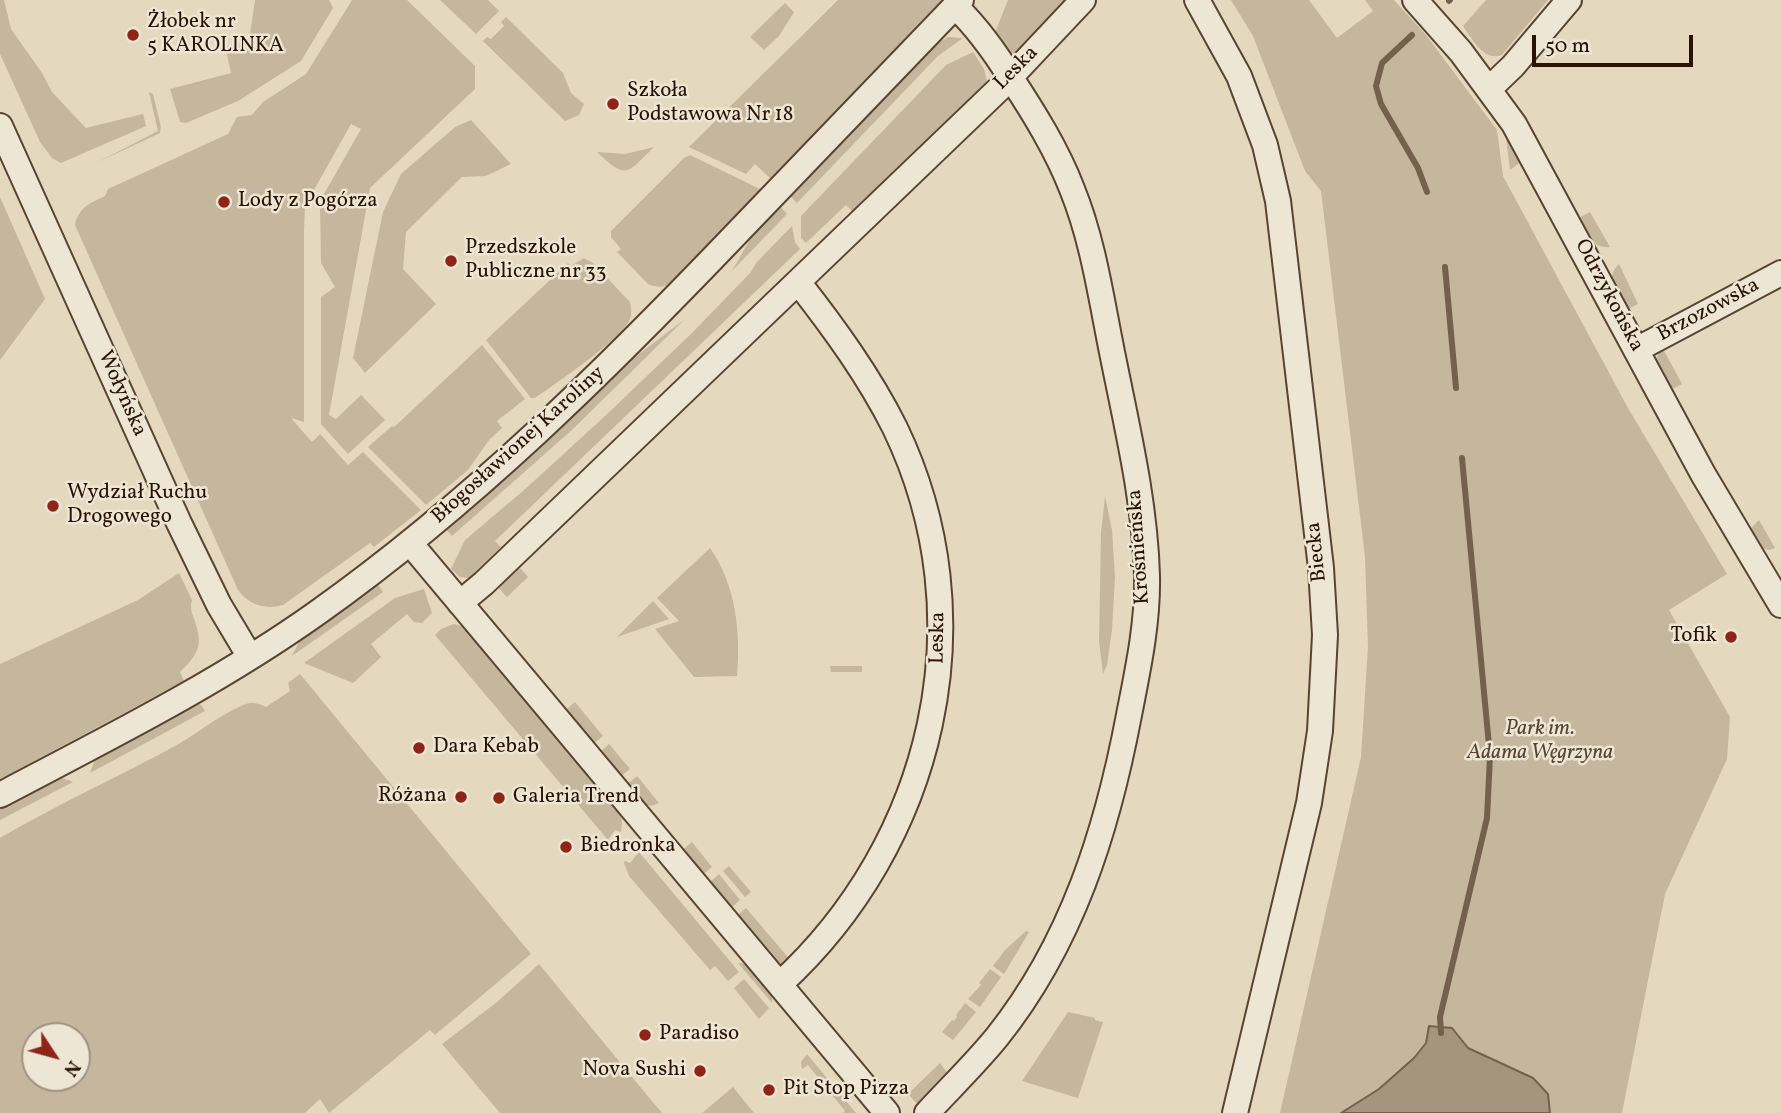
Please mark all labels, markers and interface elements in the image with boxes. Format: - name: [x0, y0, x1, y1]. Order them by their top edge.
- place label: Żłobek nr 5 KAROLINKA: [147, 10, 284, 60]
- scale bar: [1536, 21, 1697, 65]
- marker: Żłobek nr 5 KAROLINKA: [125, 27, 141, 43]
- text: 50 m: [1545, 32, 1590, 61]
- street label: Leska: [989, 41, 1045, 97]
- place label: Szkoła Podstawowa Nr 18: [627, 79, 793, 129]
- marker: Szkoła Podstawowa Nr 18: [605, 96, 621, 112]
- place label: Lody z Pogórza: [238, 189, 378, 215]
- marker: Lody z Pogórza: [216, 194, 232, 210]
- place label: Przedszkole Publiczne nr 33: [465, 236, 606, 286]
- street label: Odrzykońska: [1568, 236, 1648, 356]
- marker: Przedszkole Publiczne nr 33: [443, 253, 459, 269]
- street label: Brzozowska: [1654, 274, 1764, 348]
- street label: Wołyńska: [91, 347, 151, 441]
- street label: Błogosławionej Karoliny: [427, 362, 611, 530]
- place label: Wydział Ruchu Drogowego: [67, 481, 207, 531]
- street label: Krośnieńska: [1123, 489, 1157, 605]
- marker: Wydział Ruchu Drogowego: [45, 498, 61, 514]
- street label: Biecka: [1302, 521, 1334, 583]
- street label: Leska: [926, 611, 952, 665]
- place label: Tofik: [1670, 624, 1717, 650]
- marker: Tofik: [1723, 629, 1739, 645]
- park label: Park im. Adama Węgrzyna: [1467, 717, 1613, 767]
- place label: Dara Kebab: [433, 735, 539, 761]
- marker: Dara Kebab: [411, 740, 427, 756]
- place label: Różana: [378, 784, 447, 810]
- place label: Galeria Trend: [513, 785, 639, 811]
- marker: Różana: [453, 789, 469, 805]
- marker: Galeria Trend: [491, 790, 507, 806]
- place label: Biedronka: [580, 834, 676, 860]
- marker: Biedronka: [558, 839, 574, 855]
- north arrow: [21, 1022, 91, 1092]
- place label: Paradiso: [659, 1022, 739, 1048]
- marker: Paradiso: [637, 1027, 653, 1043]
- text: N: [57, 1055, 86, 1081]
- place label: Nova Sushi: [582, 1058, 686, 1084]
- marker: Nova Sushi: [692, 1063, 708, 1079]
- place label: Pit Stop Pizza: [783, 1077, 909, 1103]
- marker: Pit Stop Pizza: [761, 1082, 777, 1098]

